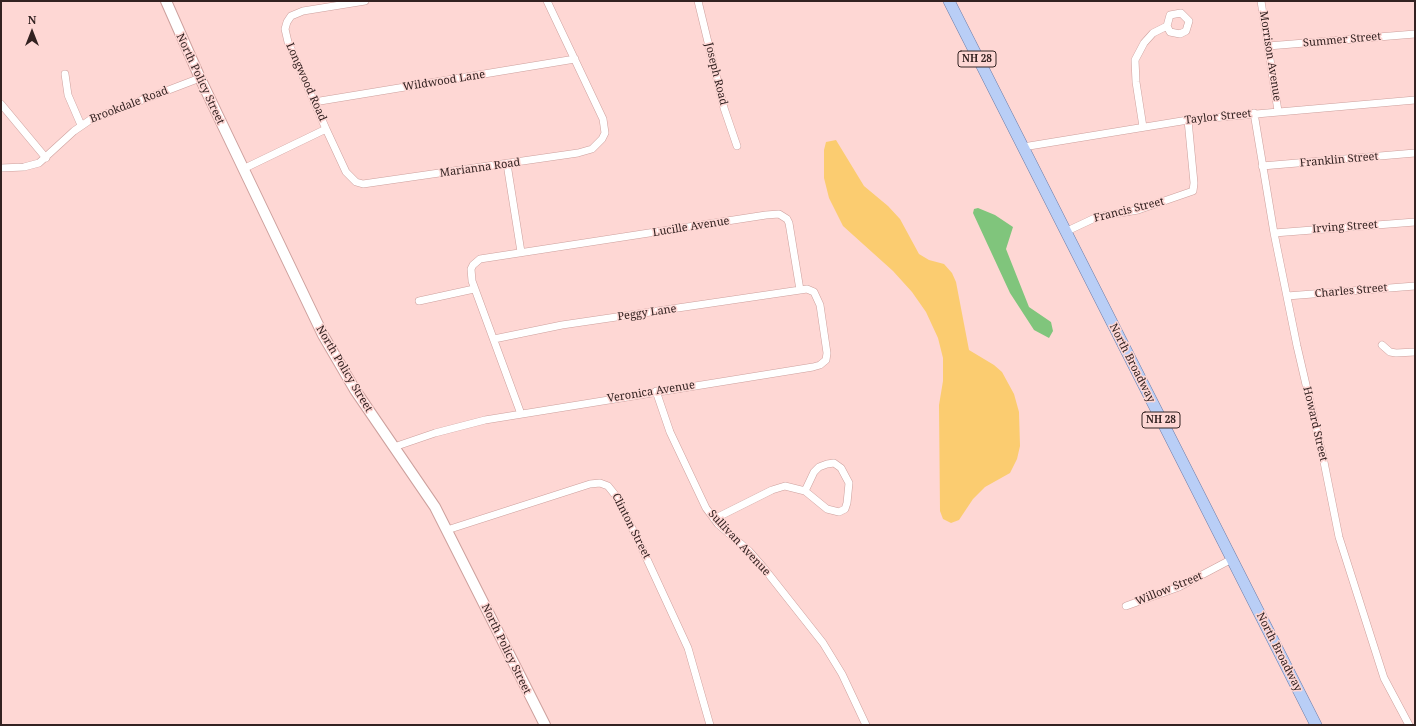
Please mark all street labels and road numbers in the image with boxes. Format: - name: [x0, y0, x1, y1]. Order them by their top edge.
- street label: Morrison Avenue: [1256, 10, 1284, 102]
- street label: Summer Street: [1302, 30, 1382, 50]
- street label: North Policy Street: [173, 31, 227, 127]
- street label: Longwood Road: [283, 41, 329, 123]
- street label: Joseph Road: [702, 41, 730, 107]
- road number: NH 28: [958, 51, 996, 67]
- street label: Wildwood Lane: [402, 68, 486, 94]
- street label: Brookdale Road: [88, 84, 170, 126]
- street label: Taylor Street: [1184, 107, 1252, 127]
- street label: Franklin Street: [1299, 150, 1379, 170]
- street label: Marianna Road: [439, 156, 521, 180]
- street label: Francis Street: [1092, 195, 1166, 225]
- street label: Lucille Avenue: [652, 214, 730, 240]
- street label: Irving Street: [1312, 218, 1378, 236]
- street label: Charles Street: [1314, 281, 1388, 301]
- street label: Peggy Lane: [617, 302, 677, 324]
- street label: North Broadway: [1106, 321, 1158, 405]
- street label: North Policy Street: [313, 323, 375, 415]
- street label: Veronica Avenue: [606, 379, 696, 405]
- street label: Howard Street: [1300, 385, 1330, 463]
- road number: NH 28: [1142, 412, 1180, 428]
- street label: Clinton Street: [609, 491, 653, 561]
- street label: Sullivan Avenue: [705, 507, 773, 579]
- street label: Willow Street: [1134, 570, 1204, 608]
- street label: North Policy Street: [478, 602, 534, 696]
- street label: North Broadway: [1253, 610, 1305, 694]

